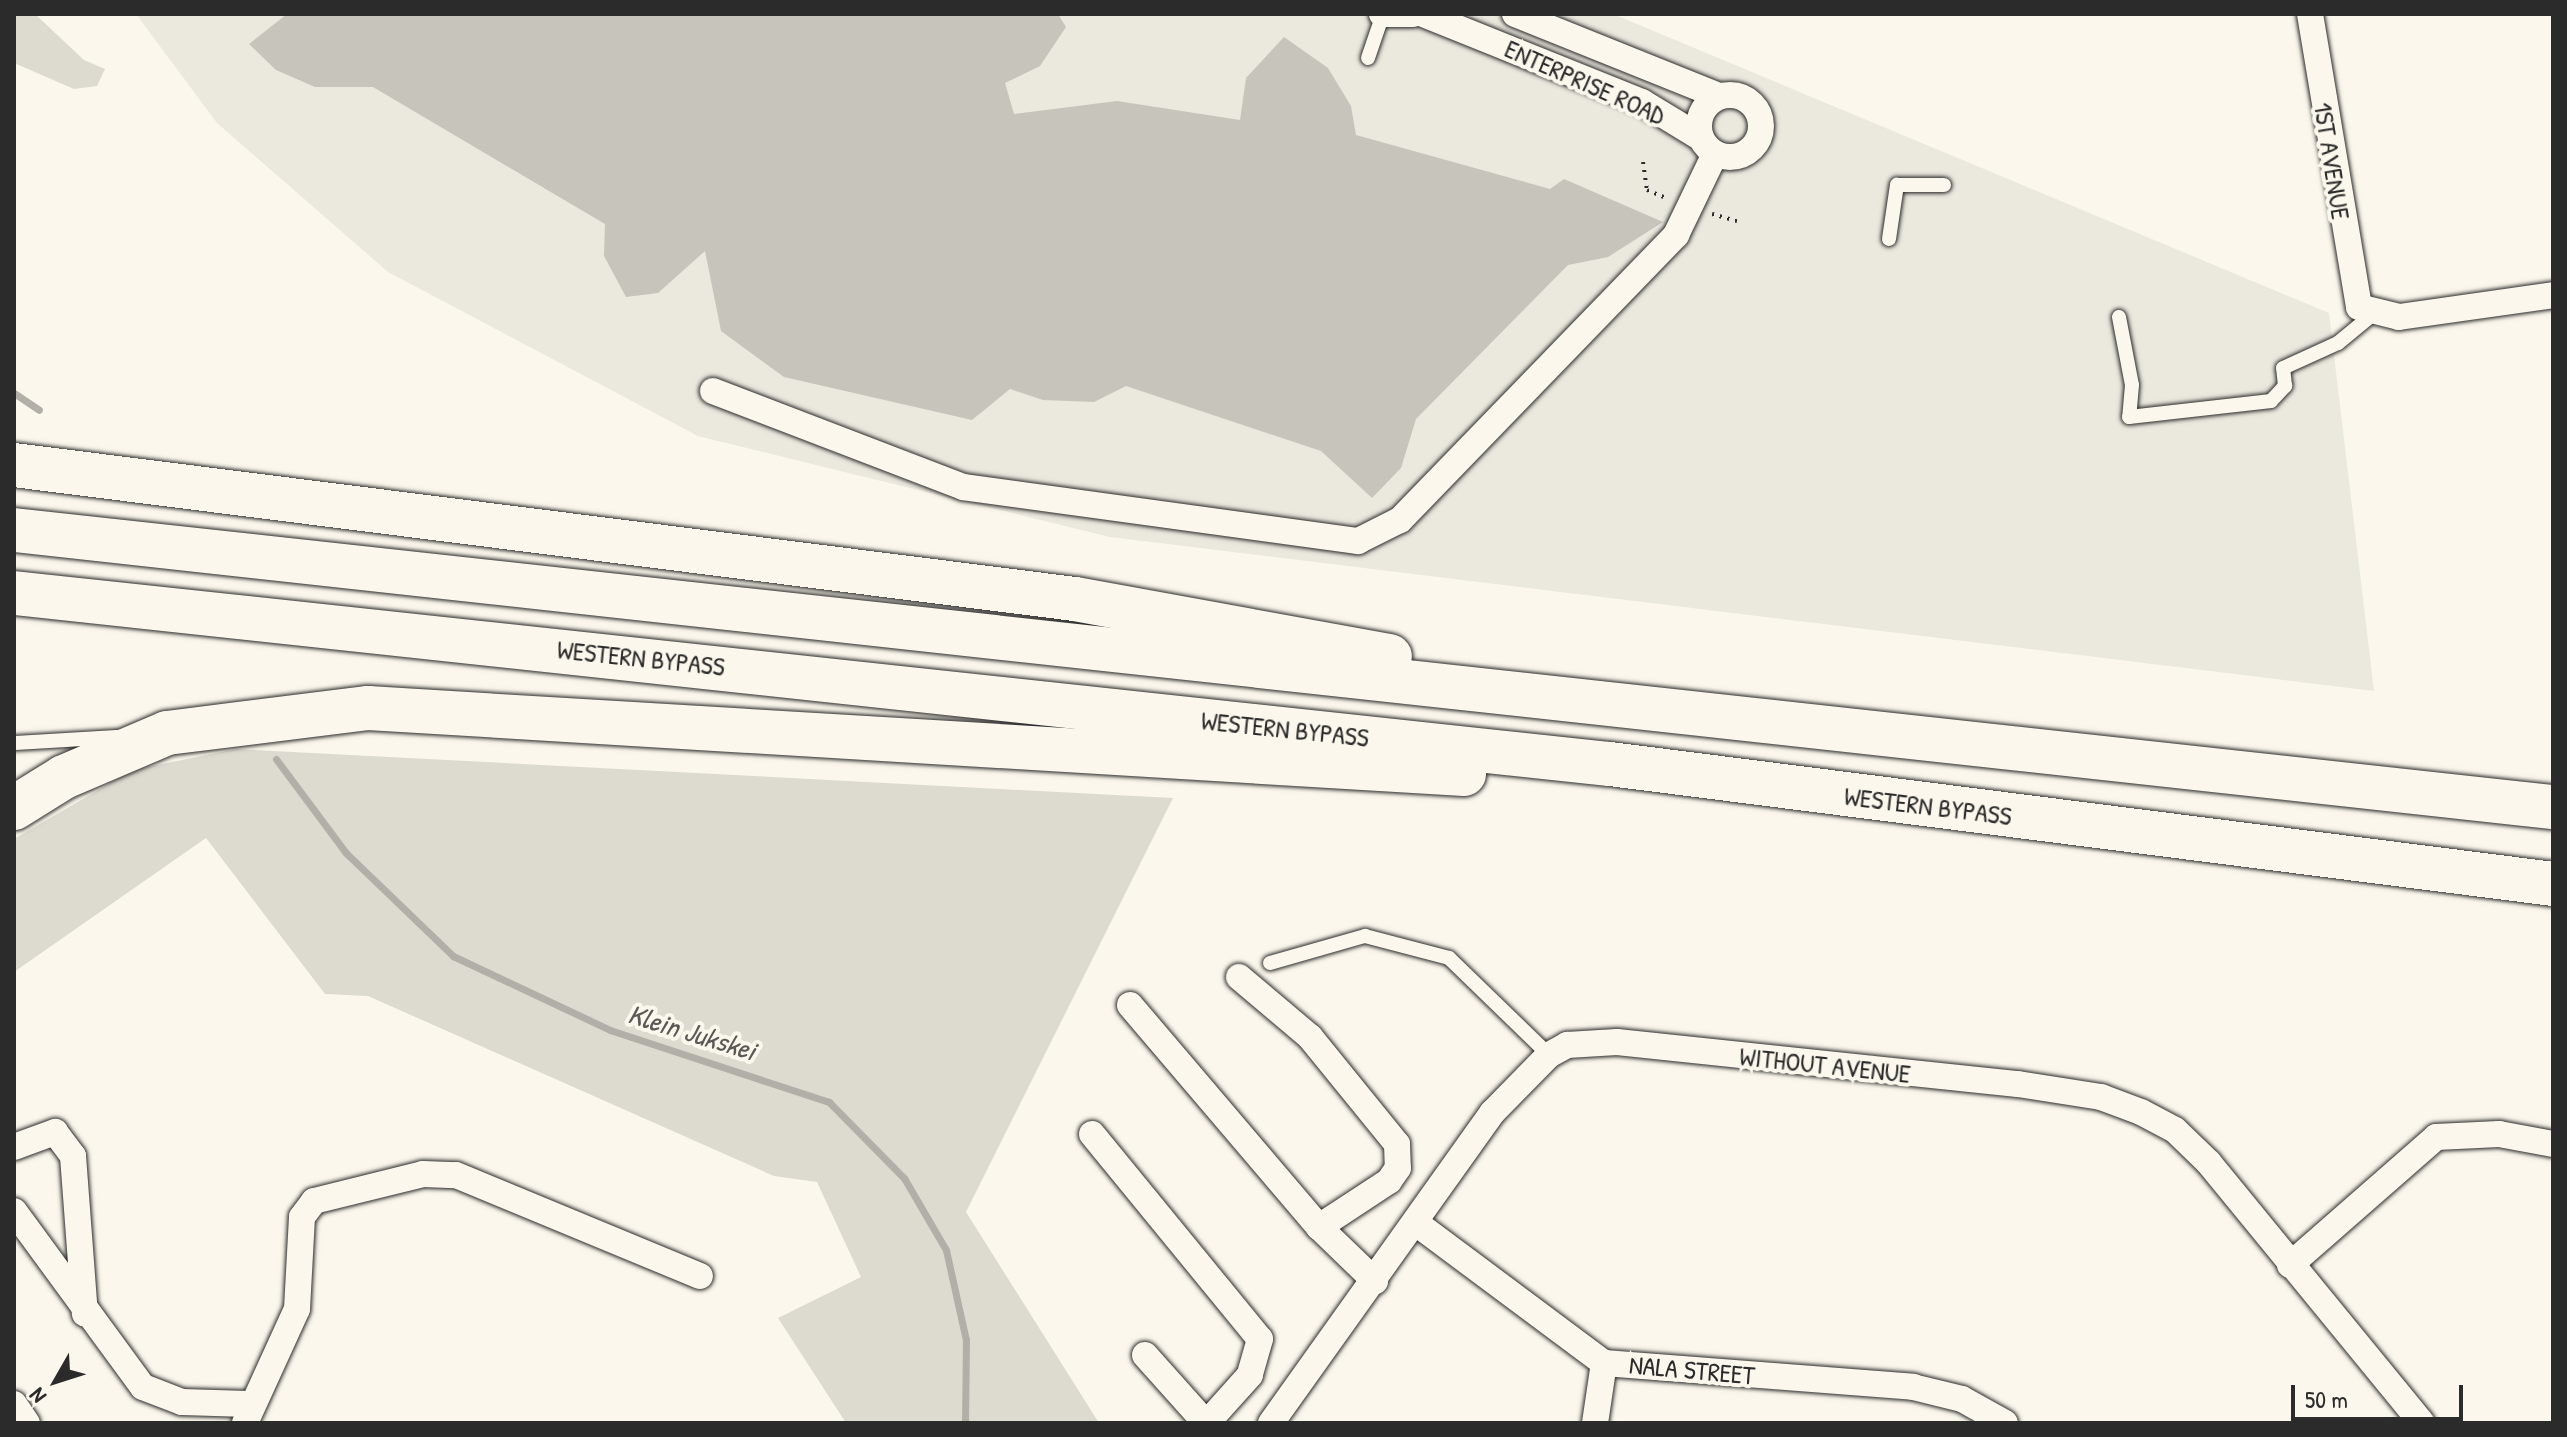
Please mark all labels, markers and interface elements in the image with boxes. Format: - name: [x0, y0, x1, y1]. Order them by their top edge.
- street label: ENTERPRISE ROAD: [1500, 33, 1670, 131]
- street label: 1ST AVENUE: [2307, 100, 2357, 222]
- street label: WESTERN BYPASS: [556, 634, 726, 682]
- street label: WESTERN BYPASS: [1200, 705, 1370, 753]
- street label: WESTERN BYPASS: [1842, 780, 2014, 832]
- water label: Klein Jukskei: [624, 997, 760, 1067]
- street label: WITHOUT AVENUE: [1738, 1041, 1912, 1089]
- north arrow: [16, 1341, 96, 1421]
- street label: NALA STREET: [1628, 1349, 1756, 1391]
- scale bar: [2295, 1369, 2467, 1419]
- text: N: [22, 1382, 53, 1410]
- text: 50 m: [2305, 1383, 2348, 1415]

